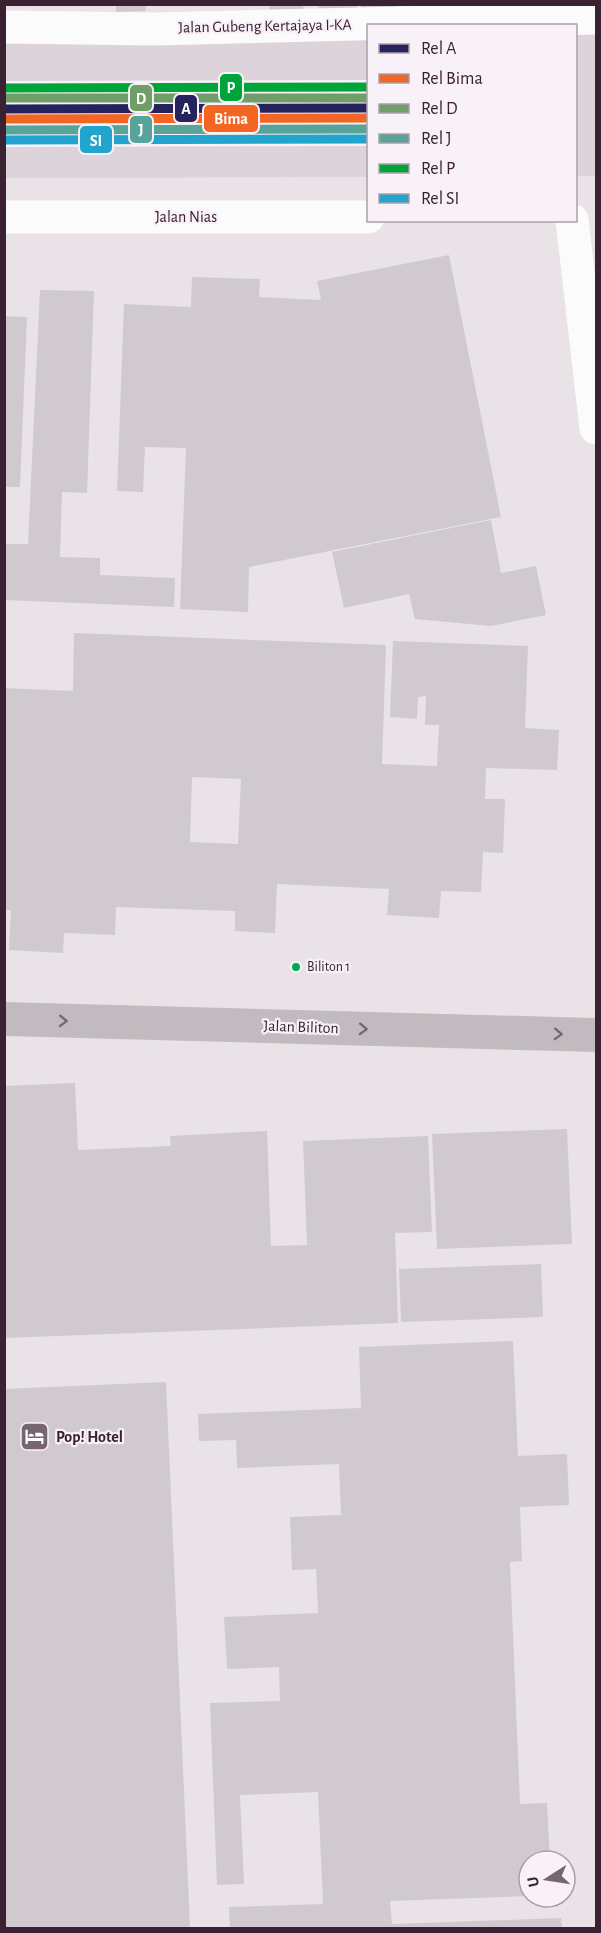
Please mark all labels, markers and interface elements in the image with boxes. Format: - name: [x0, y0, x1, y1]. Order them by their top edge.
- street label: Jalan Gubeng Kertajaya I-KA: [178, 16, 352, 37]
- legend: [367, 24, 577, 222]
- text: Rel A: [421, 40, 457, 58]
- text: Rel Bima: [421, 70, 483, 88]
- line badge: P: [219, 73, 243, 102]
- text: P: [227, 80, 236, 96]
- line badge: D: [129, 84, 153, 112]
- text: D: [136, 91, 147, 107]
- line badge: A: [174, 94, 198, 123]
- text: Rel D: [421, 100, 458, 118]
- text: A: [181, 101, 191, 117]
- line badge: Bima: [203, 104, 259, 133]
- text: Bima: [214, 111, 248, 127]
- line badge: J: [129, 115, 153, 144]
- text: J: [138, 122, 144, 138]
- line badge: SI: [79, 125, 113, 154]
- text: Rel J: [421, 130, 452, 148]
- text: SI: [90, 133, 102, 149]
- text: Rel P: [421, 160, 455, 178]
- text: Rel SI: [421, 190, 459, 208]
- street label: Jalan Nias: [155, 209, 217, 225]
- place label: Biliton 1: [307, 960, 350, 974]
- marker: Biliton 1: [290, 961, 302, 973]
- one-way arrow: [58, 1014, 67, 1027]
- street label: Jalan Biliton: [263, 1018, 339, 1036]
- one-way arrow: [358, 1023, 367, 1035]
- one-way arrow: [553, 1028, 562, 1041]
- hotel icon: Pop! Hotel: [19, 1421, 51, 1453]
- place label: Pop! Hotel: [56, 1429, 123, 1445]
- north arrow: [517, 1849, 577, 1909]
- text: U: [524, 1875, 542, 1889]

